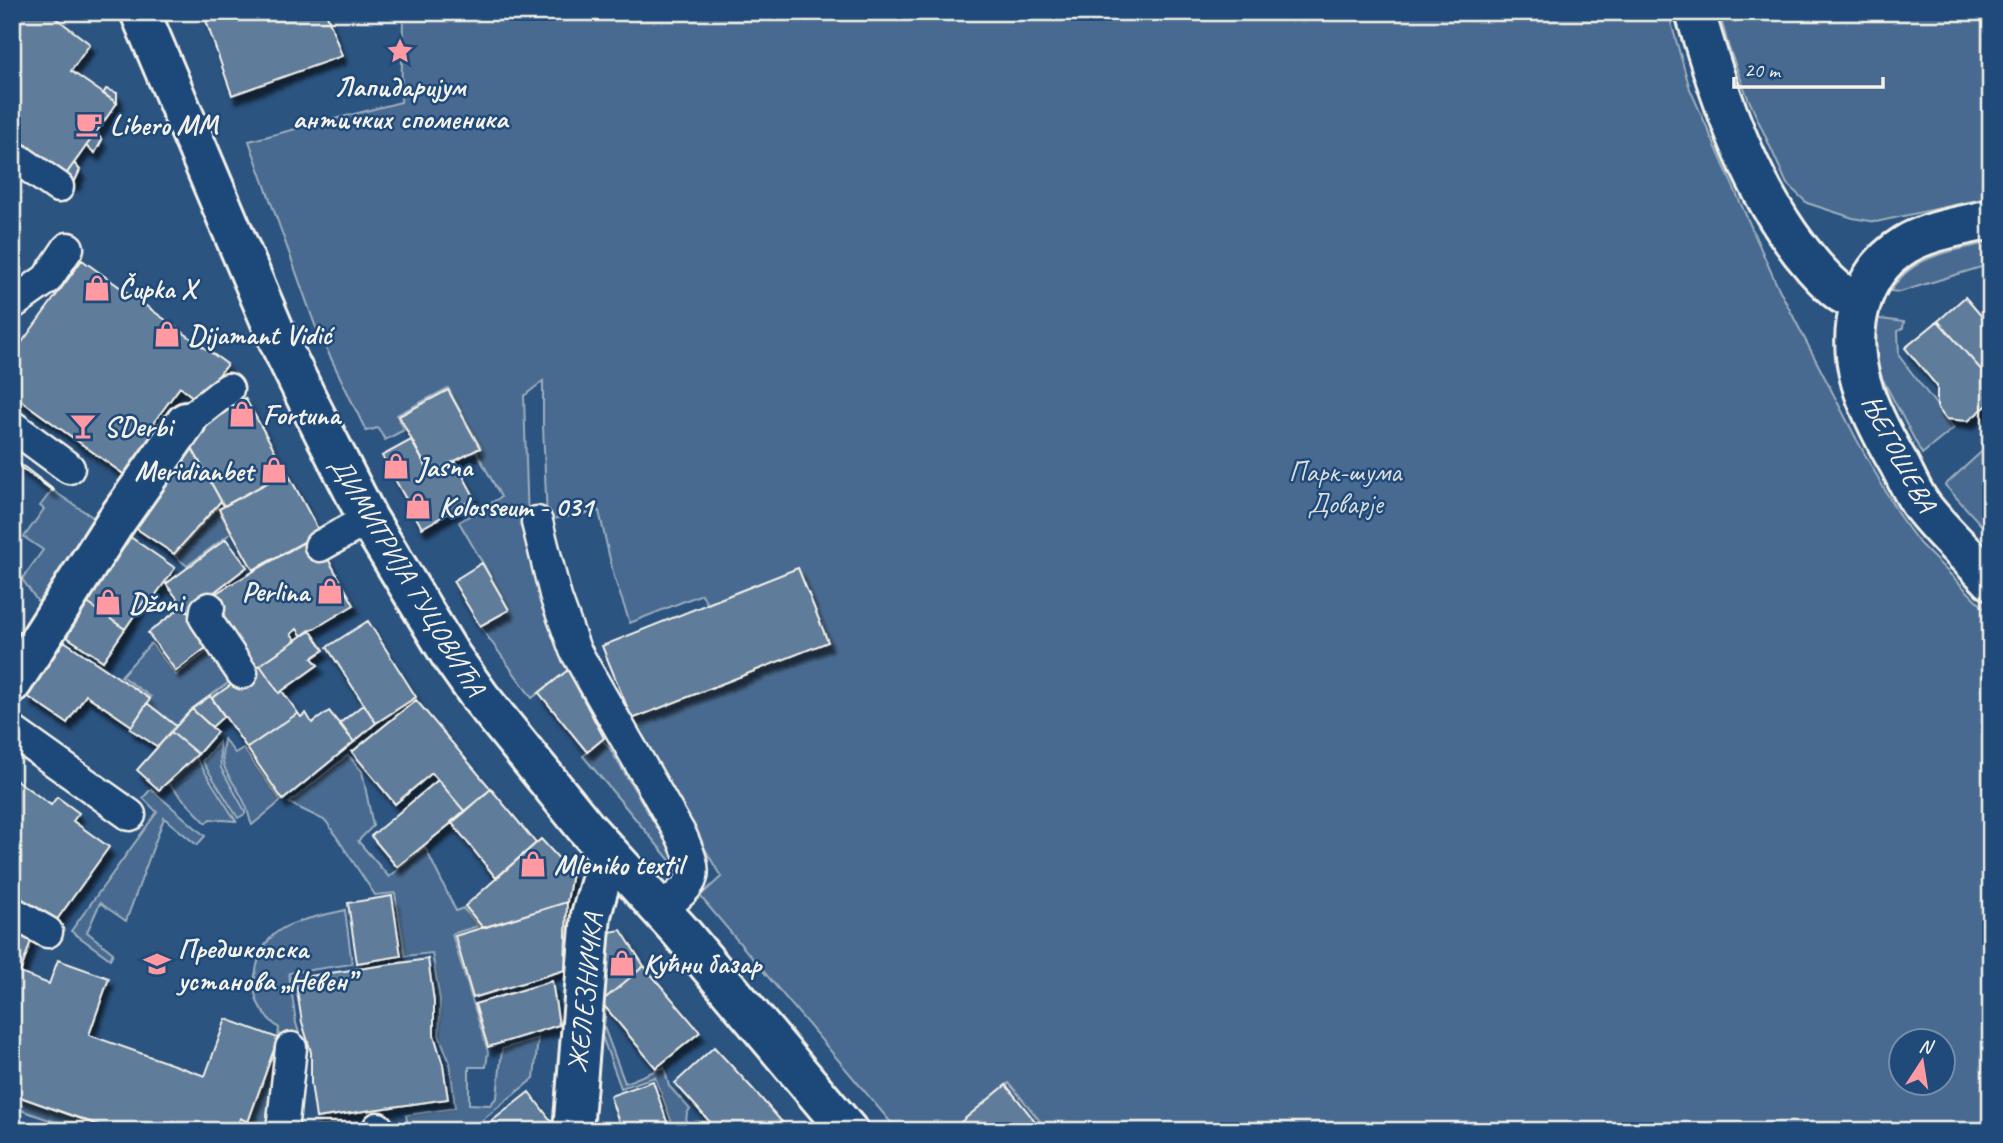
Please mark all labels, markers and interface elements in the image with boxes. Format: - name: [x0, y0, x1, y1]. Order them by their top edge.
- place icon: Лапидаријум античких споменика: [385, 36, 415, 66]
- scale bar: [1734, 46, 1882, 90]
- text: 20 m: [1744, 57, 1782, 83]
- place label: Лапидаријум античких споменика: [293, 69, 510, 136]
- place label: Libero MM: [110, 107, 220, 142]
- cafe icon: Libero MM: [74, 109, 104, 139]
- place label: Čupka X: [118, 271, 200, 306]
- shop icon: Čupka X: [82, 273, 112, 303]
- place label: Dijamant Vidić: [188, 317, 336, 352]
- shop icon: Dijamant Vidić: [152, 319, 182, 349]
- street label: ЊЕГОШЕВА: [1854, 389, 1945, 519]
- place label: Fortuna: [263, 397, 342, 432]
- shop icon: Fortuna: [227, 399, 257, 429]
- place label: SDerbi: [104, 409, 176, 444]
- bar icon: SDerbi: [68, 411, 98, 441]
- place label: Jasna: [415, 449, 475, 484]
- street label: ДИМИТРИЈА ТУЦОВИЋА: [323, 450, 494, 704]
- shop icon: Jasna: [381, 451, 411, 481]
- place label: Meridianbet: [135, 453, 257, 488]
- park label: Парк-шума Доварје: [1289, 454, 1403, 521]
- shop icon: Meridianbet: [259, 455, 289, 485]
- place label: Kolosseum - 031: [439, 489, 596, 524]
- shop icon: Kolosseum - 031: [403, 491, 433, 521]
- place label: Perlina: [242, 574, 311, 609]
- shop icon: Perlina: [315, 576, 345, 606]
- place label: Džoni: [129, 585, 186, 620]
- shop icon: Džoni: [93, 587, 123, 617]
- place label: Mleniko textil: [554, 847, 689, 882]
- shop icon: Mleniko textil: [518, 849, 548, 879]
- street label: ЖЕЛЕЗНИЧКА: [559, 910, 611, 1074]
- place label: Предшколска установа „Невен”: [175, 931, 361, 998]
- place label: Кућни базар: [643, 946, 763, 981]
- shop icon: Кућни базар: [607, 948, 637, 978]
- school or university icon: Предшколска установа „Невен”: [142, 949, 172, 979]
- north arrow: [1888, 1028, 1958, 1098]
- text: N: [1917, 1033, 1937, 1060]

